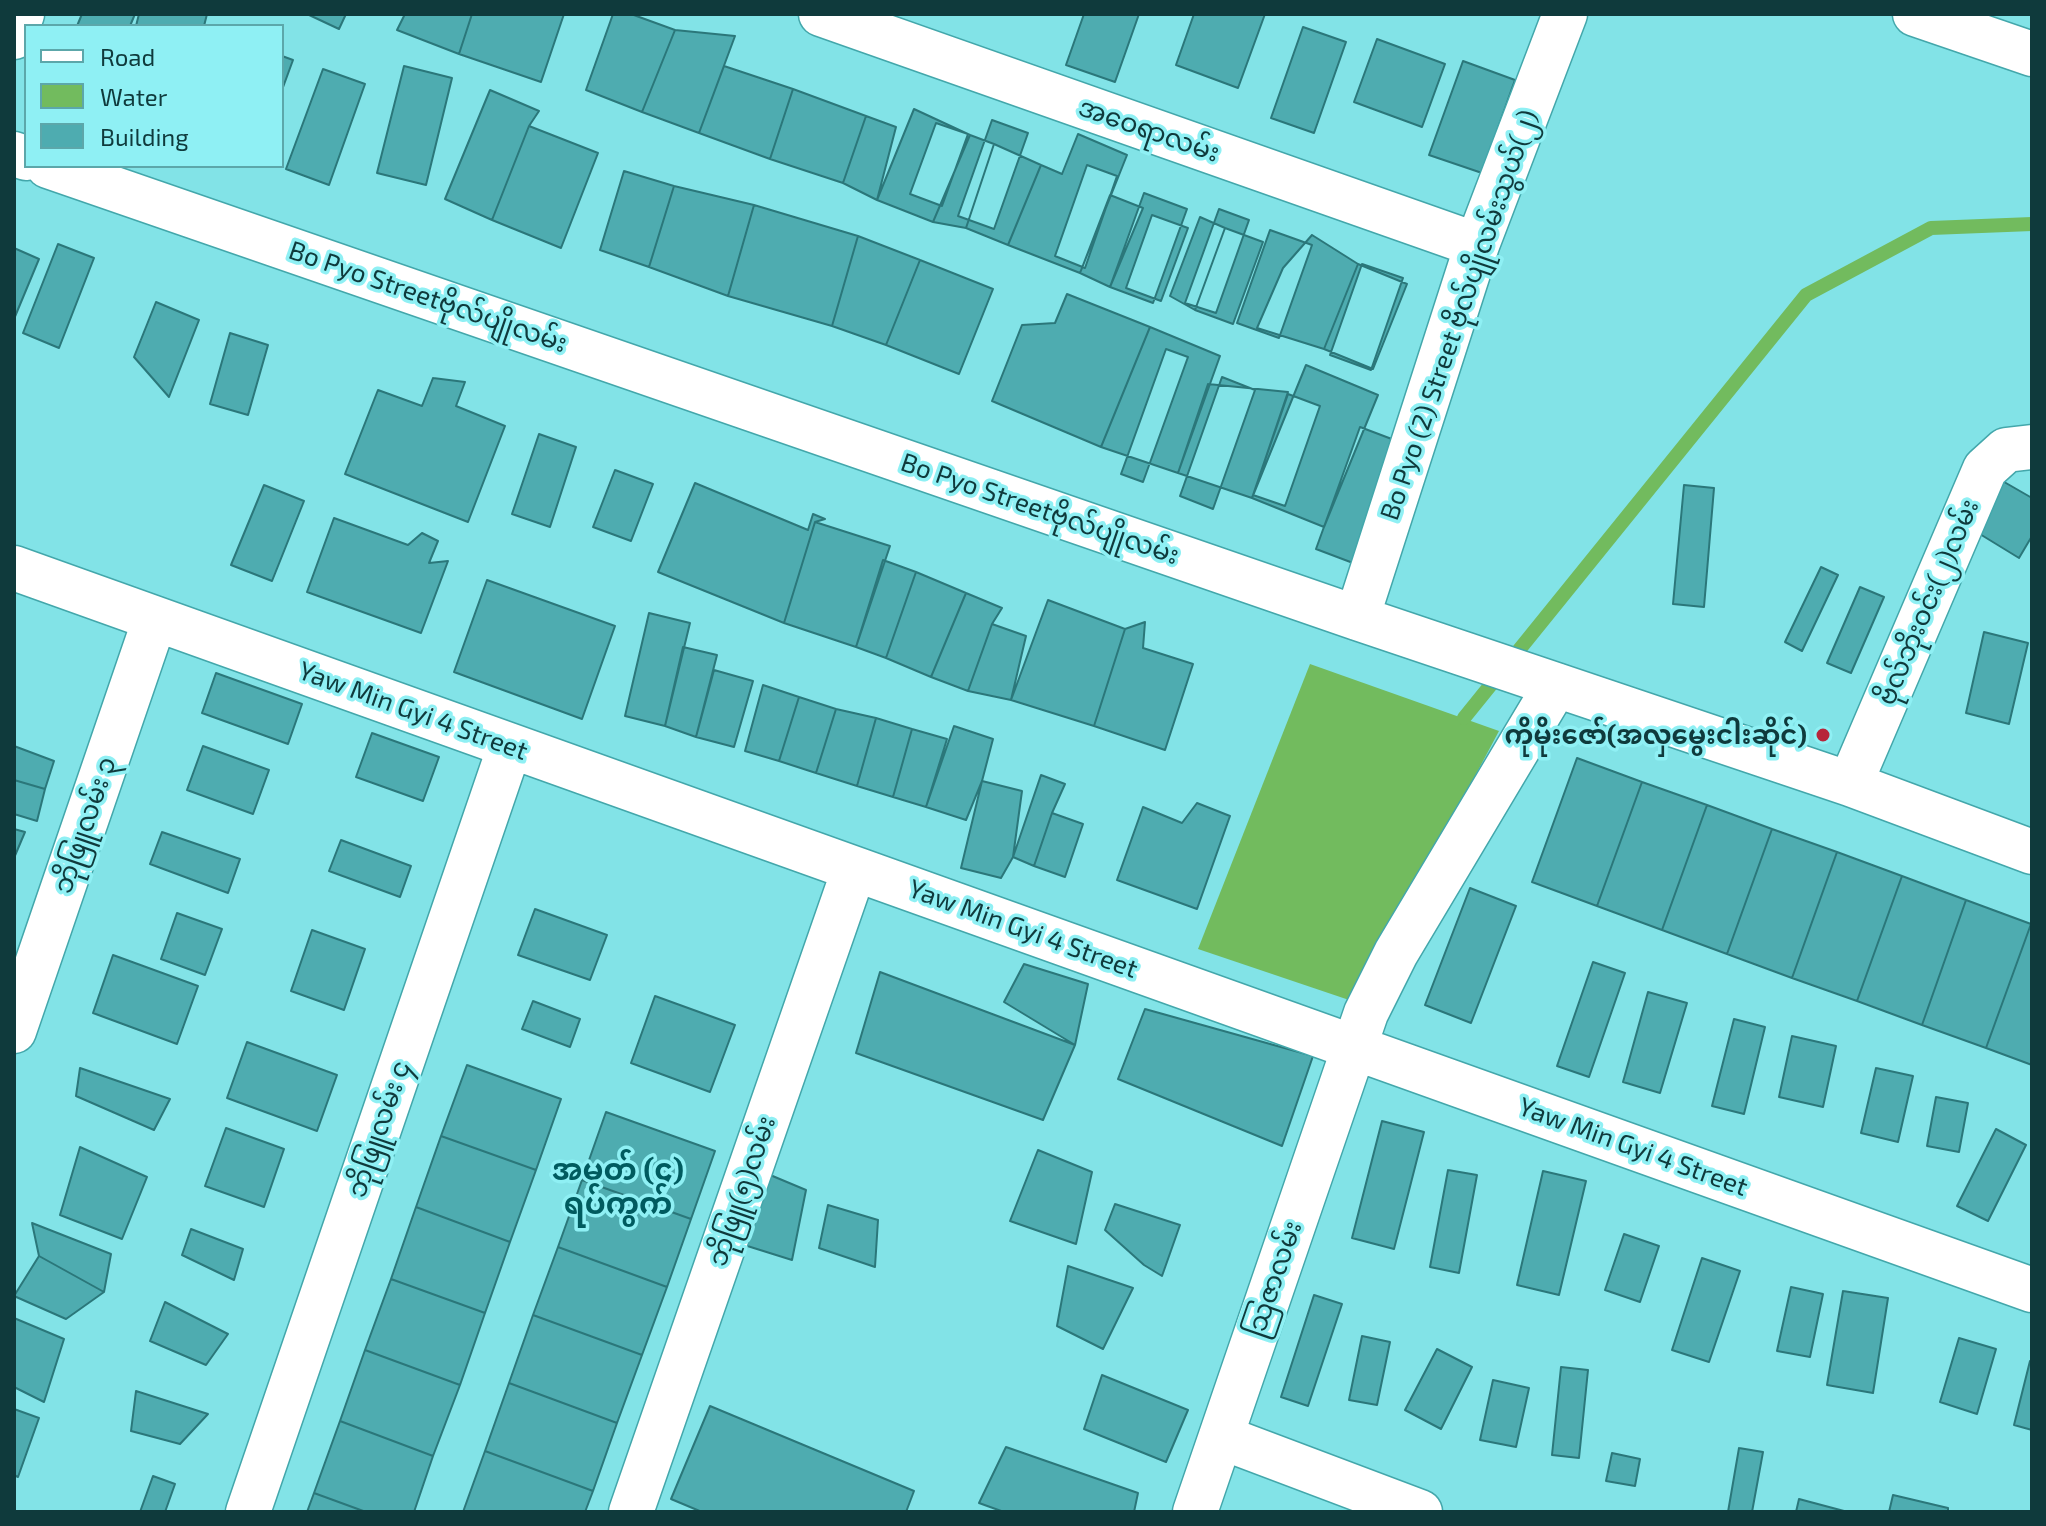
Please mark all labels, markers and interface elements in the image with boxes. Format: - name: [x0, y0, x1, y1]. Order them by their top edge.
- legend: [24, 24, 284, 168]
- text: Road: [100, 42, 155, 71]
- text: Water: [100, 82, 167, 111]
- street label: အဝေရာလမ်း: [1074, 91, 1224, 169]
- street label: Bo Pyo (2) Street ဗိုလ်ပျိုလမ်းသွယ်(၂): [1374, 106, 1544, 524]
- text: Building: [100, 122, 189, 151]
- street label: Bo Pyo Streetဗိုလ်ပျိုလမ်း: [285, 235, 571, 359]
- street label: Bo Pyo Streetဗိုလ်ပျိုလမ်း: [897, 447, 1183, 571]
- street label: ဗိုလ်ဘိုးဝင်း(၂)လမ်း: [1871, 494, 1985, 710]
- street label: Yaw Min Gyi 4 Street: [294, 655, 532, 767]
- place label: ကိုမိုးဇော်(အလှမွေးငါးဆိုင်): [1505, 719, 1807, 751]
- marker: ကိုမိုးဇော်(အလှမွေးငါးဆိုင်): [1814, 726, 1832, 744]
- street label: ဘိုဖြူလမ်း ၃: [47, 753, 123, 897]
- street label: Yaw Min Gyi 4 Street: [904, 873, 1142, 985]
- street label: ဘိုဖြူလမ်း ၄: [341, 1057, 417, 1201]
- street label: Yaw Min Gyi 4 Street: [1514, 1091, 1752, 1203]
- street label: ဘိုဖြူ(၅)လမ်း: [702, 1112, 782, 1270]
- district label: အမှတ် (၄) ရပ်ကွက်: [552, 1152, 684, 1222]
- street label: သြဇာလမ်း: [1240, 1217, 1308, 1341]

